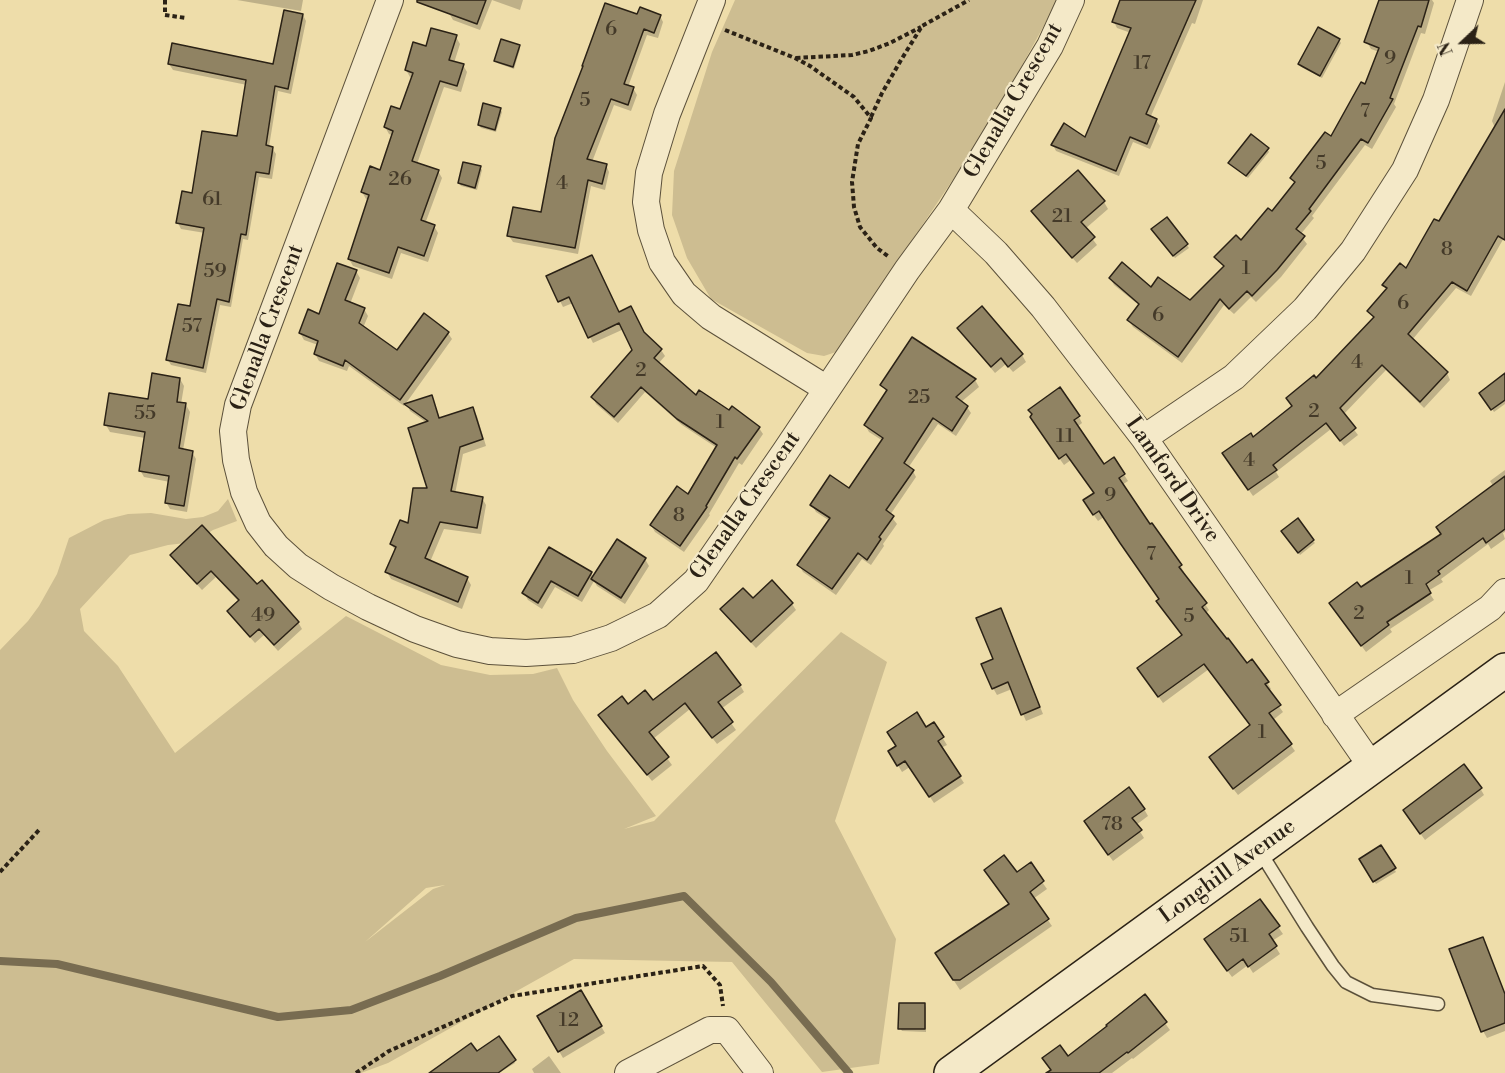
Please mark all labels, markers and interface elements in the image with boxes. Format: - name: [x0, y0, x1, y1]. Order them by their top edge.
- north arrow: [1433, 12, 1493, 72]
- house number: 6: [605, 18, 617, 42]
- street label: Glenalla Crescent: [959, 19, 1069, 183]
- text: N: [1435, 39, 1458, 58]
- house number: 9: [1384, 47, 1396, 71]
- house number: 17: [1133, 52, 1151, 76]
- house number: 5: [579, 89, 591, 113]
- house number: 7: [1360, 100, 1370, 124]
- house number: 5: [1315, 152, 1327, 176]
- house number: 26: [388, 168, 412, 192]
- house number: 4: [556, 172, 568, 196]
- house number: 61: [202, 188, 222, 212]
- house number: 21: [1052, 205, 1072, 229]
- house number: 8: [1441, 238, 1453, 262]
- street label: Glenalla Crescent: [226, 241, 310, 415]
- house number: 1: [1242, 257, 1250, 281]
- house number: 59: [203, 260, 227, 284]
- house number: 6: [1397, 292, 1409, 316]
- house number: 6: [1152, 304, 1164, 328]
- house number: 57: [182, 315, 202, 339]
- house number: 4: [1351, 351, 1363, 375]
- house number: 2: [635, 359, 647, 383]
- house number: 25: [908, 386, 930, 410]
- house number: 2: [1308, 400, 1320, 424]
- house number: 55: [134, 402, 156, 426]
- house number: 1: [716, 411, 724, 435]
- street label: Lamford Drive: [1119, 412, 1225, 548]
- house number: 11: [1056, 425, 1074, 449]
- street label: Glenalla Crescent: [685, 427, 807, 585]
- house number: 4: [1243, 449, 1255, 473]
- house number: 9: [1104, 484, 1116, 508]
- house number: 8: [673, 504, 685, 528]
- house number: 7: [1146, 543, 1156, 567]
- house number: 1: [1405, 567, 1413, 591]
- house number: 2: [1353, 602, 1365, 626]
- house number: 49: [251, 604, 275, 628]
- house number: 5: [1183, 605, 1195, 629]
- house number: 1: [1258, 721, 1266, 745]
- house number: 78: [1101, 813, 1123, 837]
- street label: Longhill Avenue: [1155, 814, 1301, 930]
- house number: 51: [1229, 925, 1249, 949]
- house number: 12: [559, 1009, 579, 1033]

